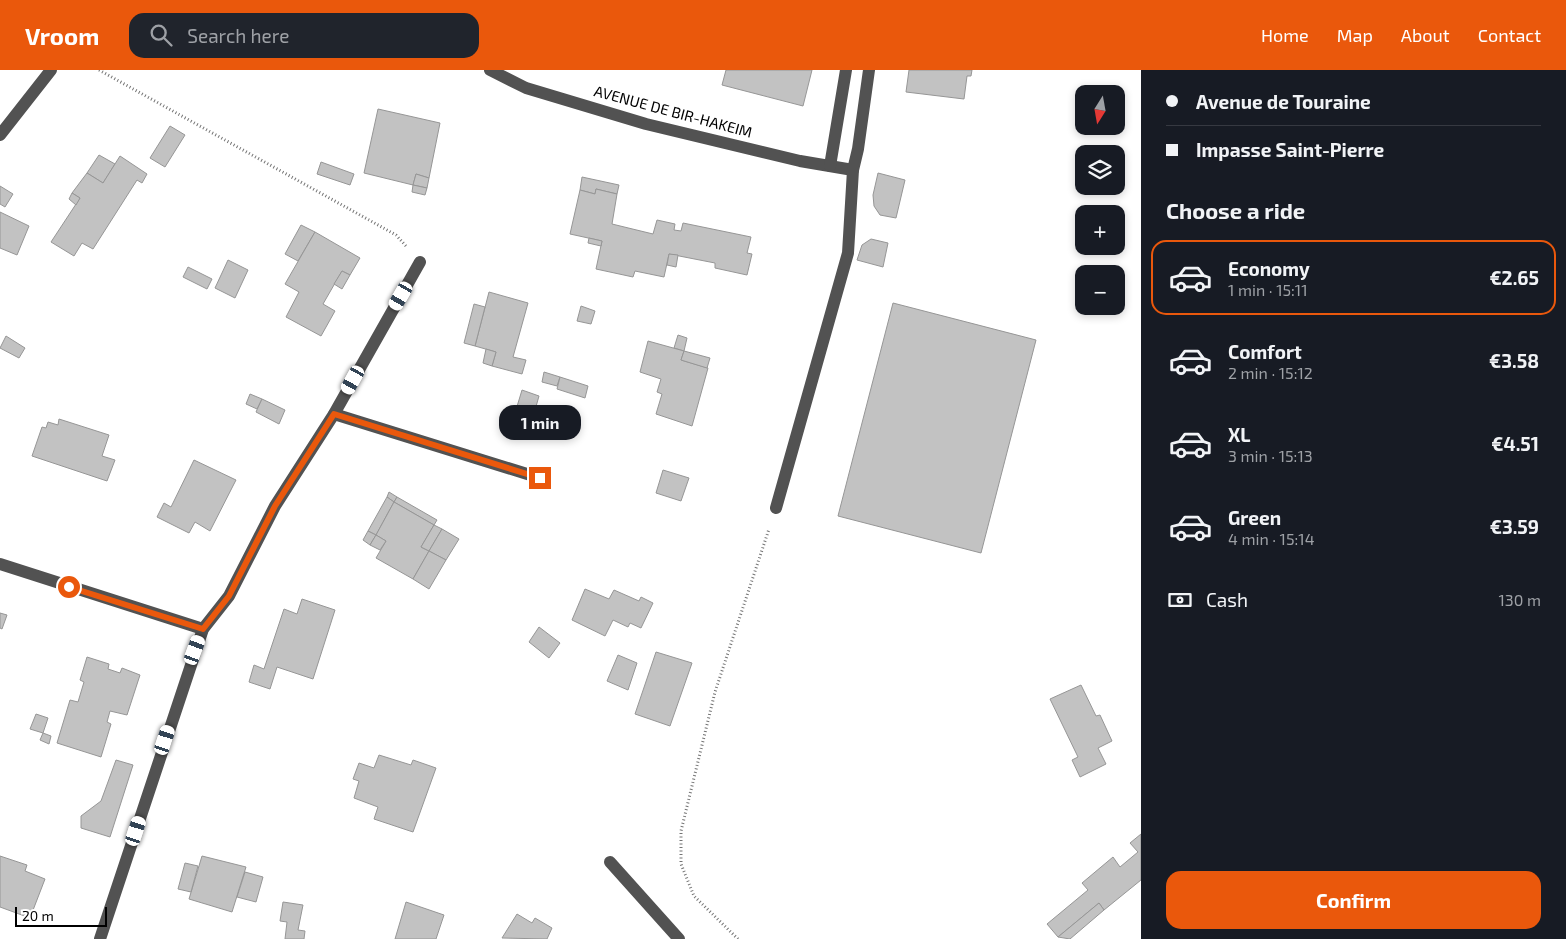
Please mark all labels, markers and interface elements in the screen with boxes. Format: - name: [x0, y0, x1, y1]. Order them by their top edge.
- search box: [129, 13, 479, 58]
- text: Vroom: [25, 21, 99, 50]
- icon: search: [147, 21, 175, 49]
- text: Search here: [187, 24, 289, 47]
- text: Home: [1261, 24, 1309, 46]
- text: Map: [1337, 24, 1373, 46]
- text: About: [1401, 24, 1450, 46]
- text: Contact: [1478, 24, 1541, 46]
- street label: AVENUE DE BIR-HAKEIM: [592, 81, 754, 141]
- north arrow: [1075, 85, 1125, 135]
- map controls: [1075, 85, 1125, 315]
- text: Avenue de Touraine: [1196, 90, 1371, 113]
- text: Impasse Saint-Pierre: [1196, 138, 1384, 161]
- button: layers: [1075, 145, 1125, 195]
- text: Choose a ride: [1166, 197, 1305, 223]
- button: +: [1075, 205, 1125, 255]
- icon: car: [1168, 255, 1213, 300]
- text: Economy: [1228, 257, 1310, 280]
- button: −: [1075, 265, 1125, 315]
- text: €2.65: [1489, 266, 1539, 289]
- car: [387, 279, 414, 313]
- text: 1 min · 15:11: [1228, 280, 1308, 299]
- icon: car: [1168, 338, 1213, 383]
- text: Comfort: [1228, 340, 1302, 363]
- text: €3.58: [1489, 349, 1539, 372]
- car: [339, 363, 366, 397]
- text: 2 min · 15:12: [1228, 363, 1313, 382]
- callout: 1 min: [499, 406, 581, 440]
- text: 1 min: [521, 413, 559, 432]
- icon: car: [1168, 421, 1213, 466]
- text: XL: [1228, 423, 1250, 446]
- text: €4.51: [1491, 432, 1539, 455]
- text: 3 min · 15:13: [1228, 446, 1313, 465]
- route end: [529, 467, 551, 489]
- icon: car: [1168, 504, 1213, 549]
- text: Green: [1228, 506, 1281, 529]
- text: €3.59: [1490, 515, 1539, 538]
- text: 4 min · 15:14: [1228, 529, 1315, 548]
- route start: [58, 576, 80, 598]
- icon: cash: [1166, 586, 1194, 614]
- text: Cash: [1206, 588, 1248, 611]
- text: 130 m: [1499, 590, 1541, 609]
- car: [182, 633, 207, 667]
- car: [153, 723, 176, 757]
- car: [124, 814, 147, 848]
- button: Confirm: [1166, 871, 1541, 929]
- scale bar: [15, 904, 108, 927]
- text: 20 m: [22, 907, 54, 924]

